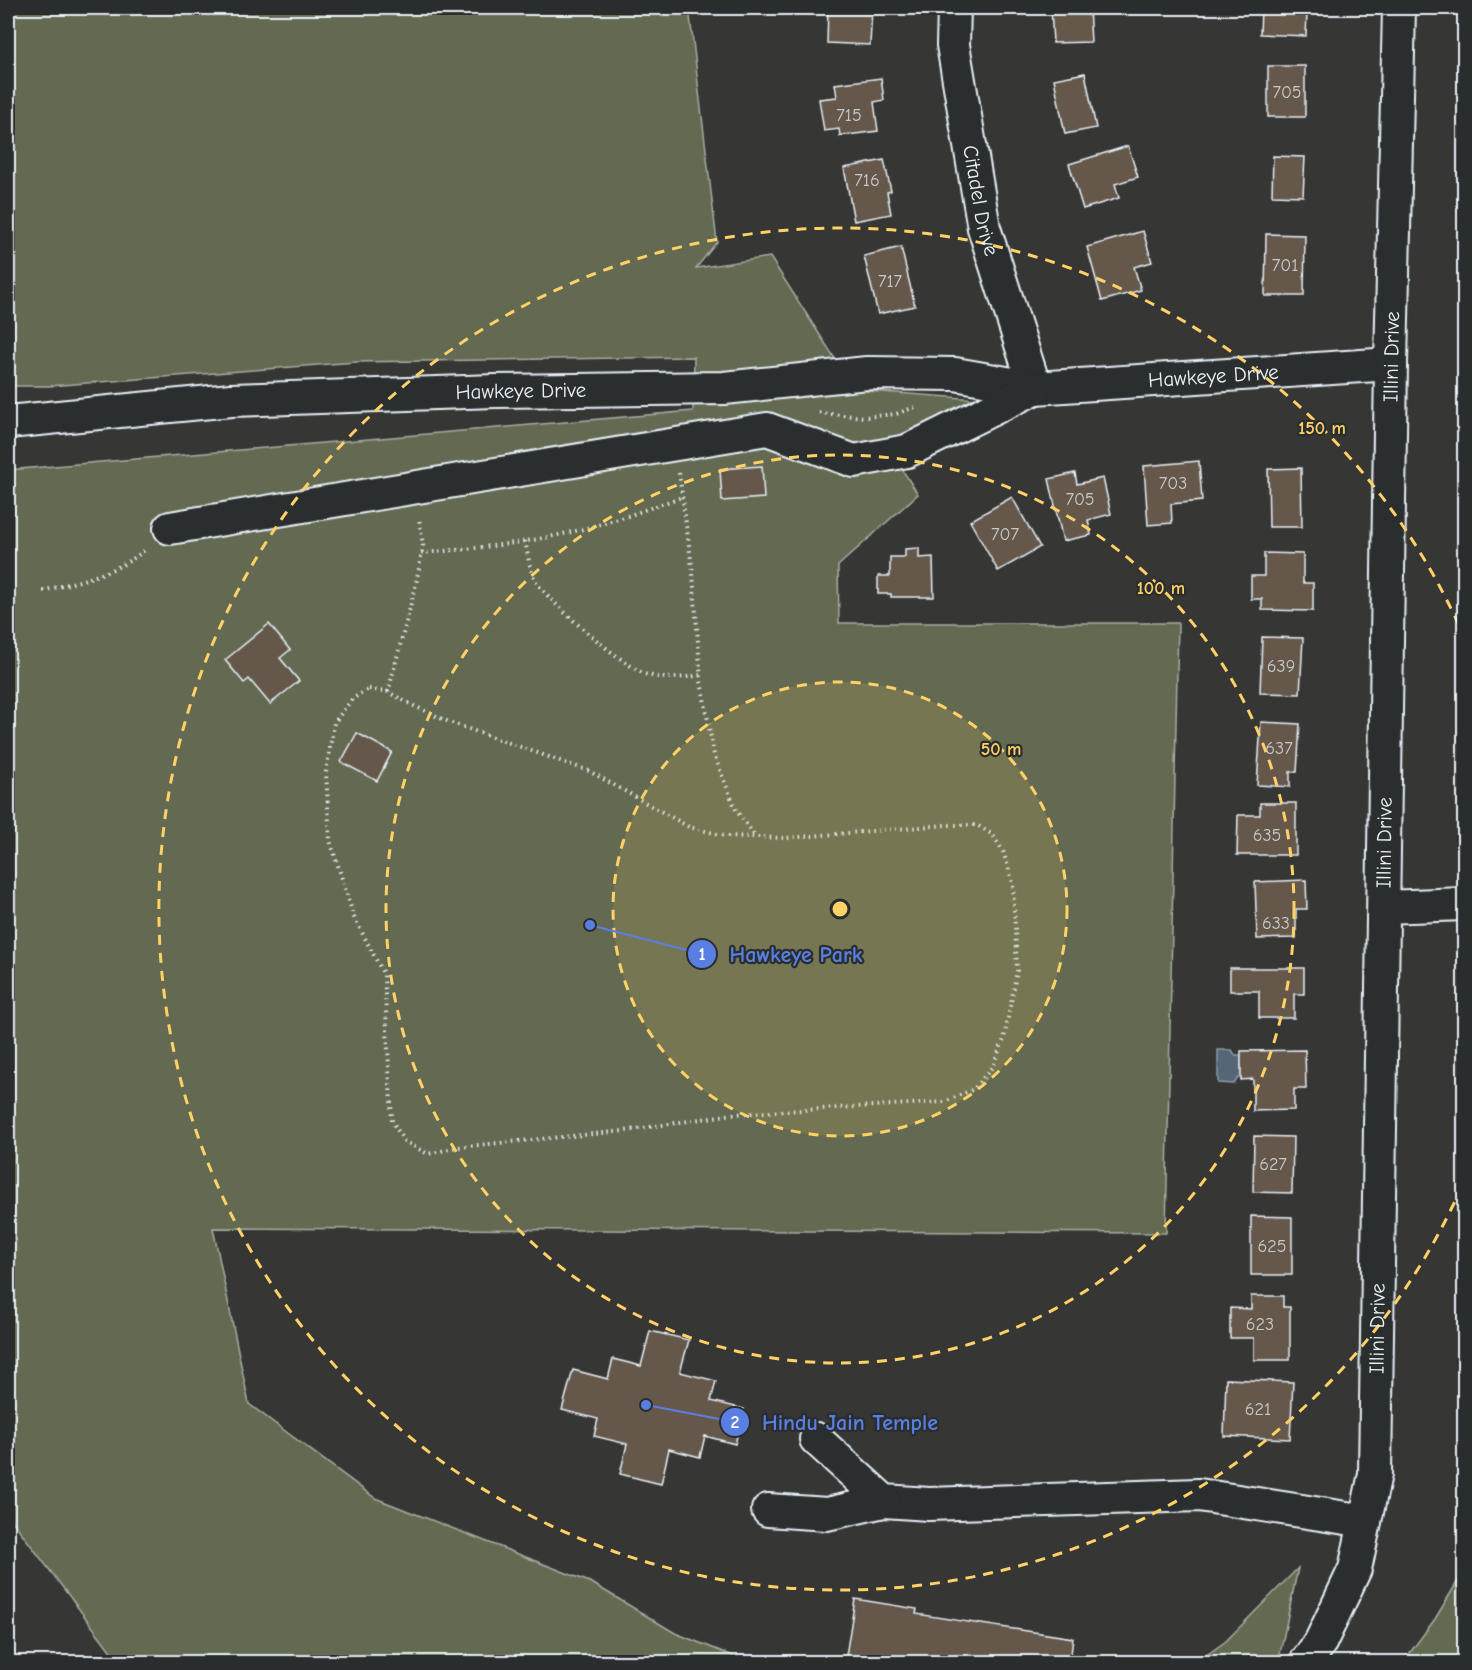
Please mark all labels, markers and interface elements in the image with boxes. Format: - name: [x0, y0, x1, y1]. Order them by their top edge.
- house number: 705: [1272, 82, 1302, 103]
- house number: 715: [836, 105, 862, 126]
- street label: Citadel Drive: [958, 143, 1004, 259]
- house number: 716: [854, 170, 880, 191]
- house number: 701: [1272, 255, 1298, 276]
- house number: 717: [878, 271, 903, 292]
- street label: Illini Drive: [1378, 311, 1404, 402]
- street label: Hawkeye Drive: [1147, 360, 1279, 392]
- street label: Hawkeye Drive: [455, 378, 586, 404]
- text: 150 m: [1298, 418, 1346, 439]
- house number: 703: [1159, 473, 1187, 494]
- house number: 705: [1065, 489, 1095, 510]
- house number: 707: [991, 524, 1019, 545]
- text: 100 m: [1137, 578, 1185, 599]
- house number: 639: [1267, 656, 1295, 677]
- house number: 637: [1265, 738, 1293, 759]
- text: 50 m: [981, 739, 1021, 760]
- street label: Illini Drive: [1371, 797, 1397, 888]
- house number: 635: [1253, 825, 1281, 846]
- centre of rings: [830, 899, 850, 919]
- house number: 633: [1262, 913, 1290, 934]
- callout: Hawkeye Park: [687, 934, 874, 974]
- text: Hawkeye Park: [730, 942, 863, 968]
- text: 1: [698, 944, 706, 965]
- house number: 627: [1259, 1154, 1287, 1175]
- house number: 625: [1258, 1236, 1286, 1257]
- street label: Illini Drive: [1364, 1283, 1390, 1374]
- house number: 623: [1246, 1314, 1274, 1335]
- house number: 621: [1245, 1399, 1271, 1420]
- callout: Hindu Jain Temple: [720, 1402, 950, 1442]
- text: Hindu Jain Temple: [762, 1410, 938, 1436]
- text: 2: [731, 1412, 740, 1433]

